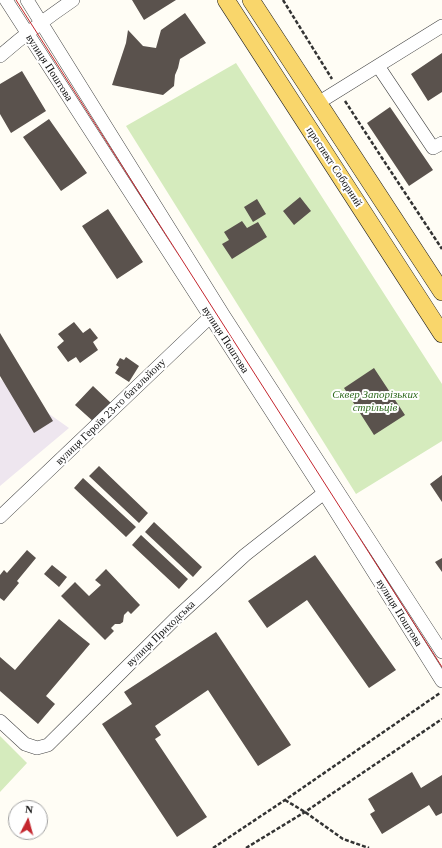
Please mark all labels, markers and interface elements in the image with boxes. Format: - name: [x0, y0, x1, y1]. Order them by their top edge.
- street label: вулиця Поштова: [23, 32, 75, 104]
- street label: проспект Соборний: [303, 125, 365, 209]
- street label: вулиця Поштова: [199, 304, 251, 376]
- street label: вулиця Героїв 23-го батальйону: [53, 356, 169, 468]
- park label: Сквер Запорізьких стрільців: [332, 388, 418, 414]
- street label: вулиця Поштова: [373, 577, 425, 649]
- street label: вулиця Приходська: [124, 598, 198, 670]
- north arrow: [8, 800, 48, 840]
- text: N: [25, 803, 34, 815]

